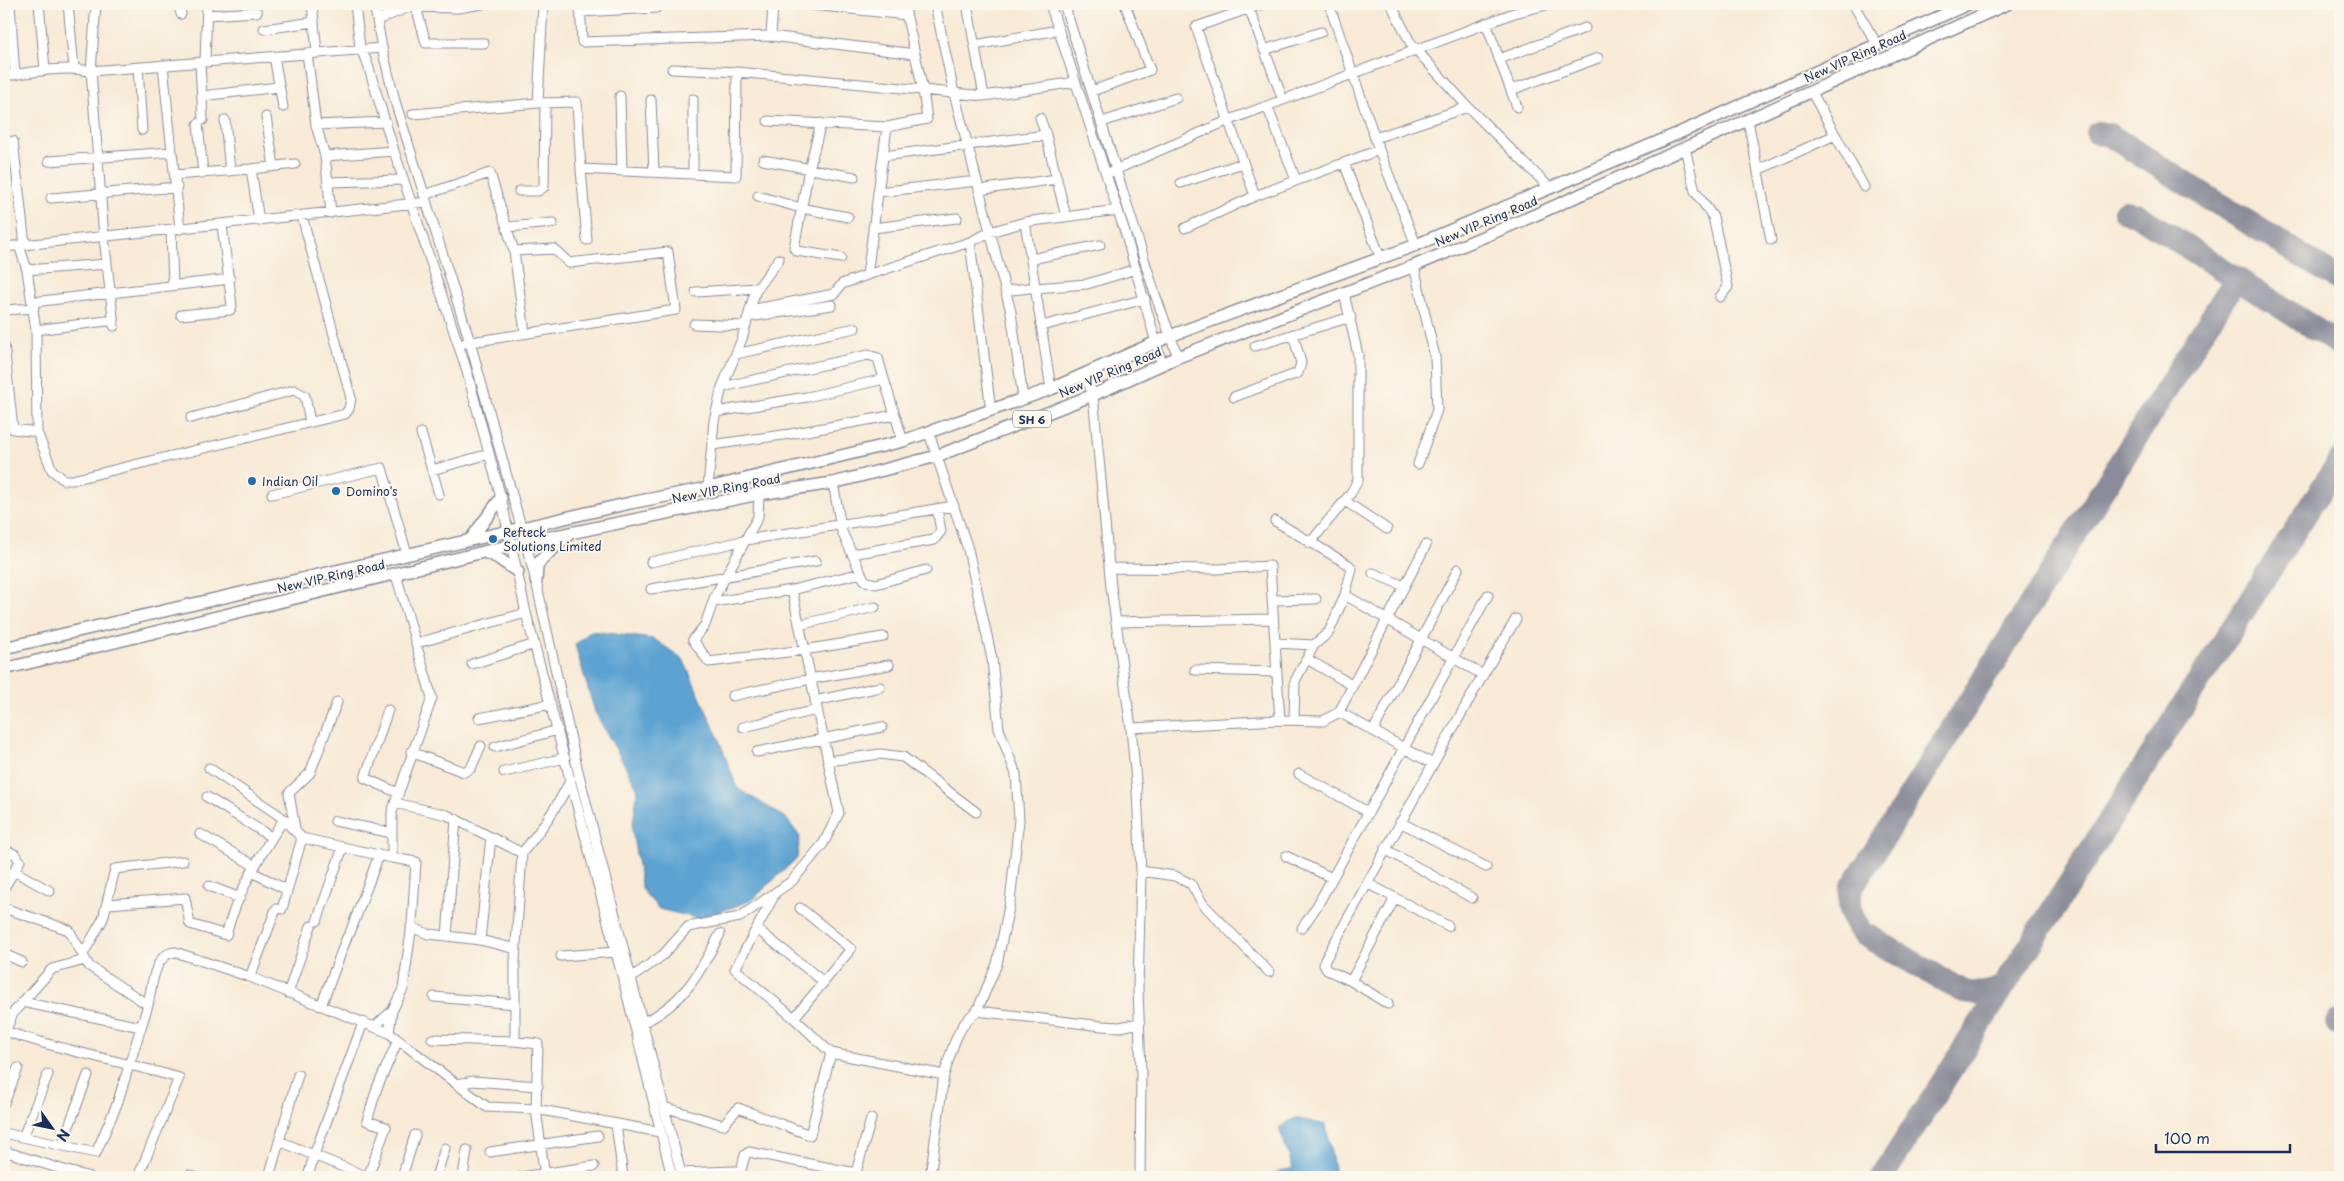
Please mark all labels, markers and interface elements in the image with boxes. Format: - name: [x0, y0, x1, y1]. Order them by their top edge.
- street label: New VIP Ring Road: [1801, 25, 1909, 87]
- street label: New VIP Ring Road: [1432, 191, 1540, 251]
- street label: New VIP Ring Road: [1056, 342, 1164, 402]
- road number: SH 6: [1013, 410, 1051, 428]
- street label: New VIP Ring Road: [670, 469, 782, 507]
- place label: Indian Oil: [262, 472, 318, 490]
- marker: Indian Oil: [246, 475, 258, 487]
- place label: Domino's: [346, 482, 398, 500]
- marker: Domino's: [330, 485, 342, 497]
- place label: Refteck Solutions Limited: [503, 523, 602, 555]
- marker: Refteck Solutions Limited: [487, 533, 499, 545]
- street label: New VIP Ring Road: [275, 555, 387, 597]
- north arrow: [28, 1104, 78, 1154]
- scale bar: [2156, 1121, 2290, 1153]
- text: N: [51, 1125, 75, 1146]
- text: 100 m: [2164, 1126, 2210, 1149]

